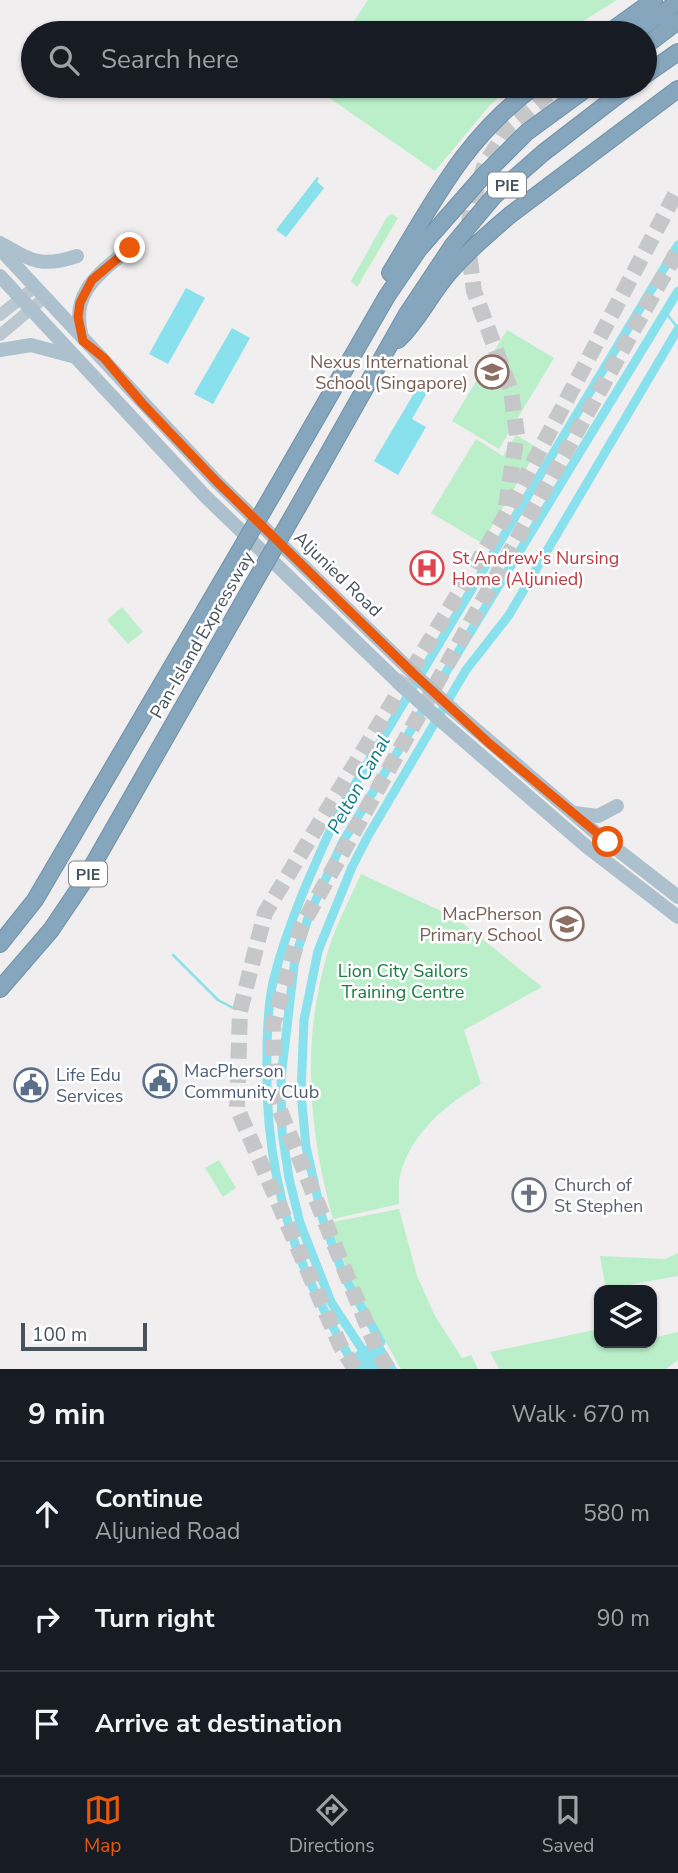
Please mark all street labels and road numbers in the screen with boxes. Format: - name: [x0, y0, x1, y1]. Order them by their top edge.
- road number: PIE: [488, 172, 526, 197]
- street label: Aljunied Road: [289, 526, 387, 622]
- street label: Pan-Island Expressway: [144, 547, 260, 723]
- road number: PIE: [69, 862, 107, 887]

